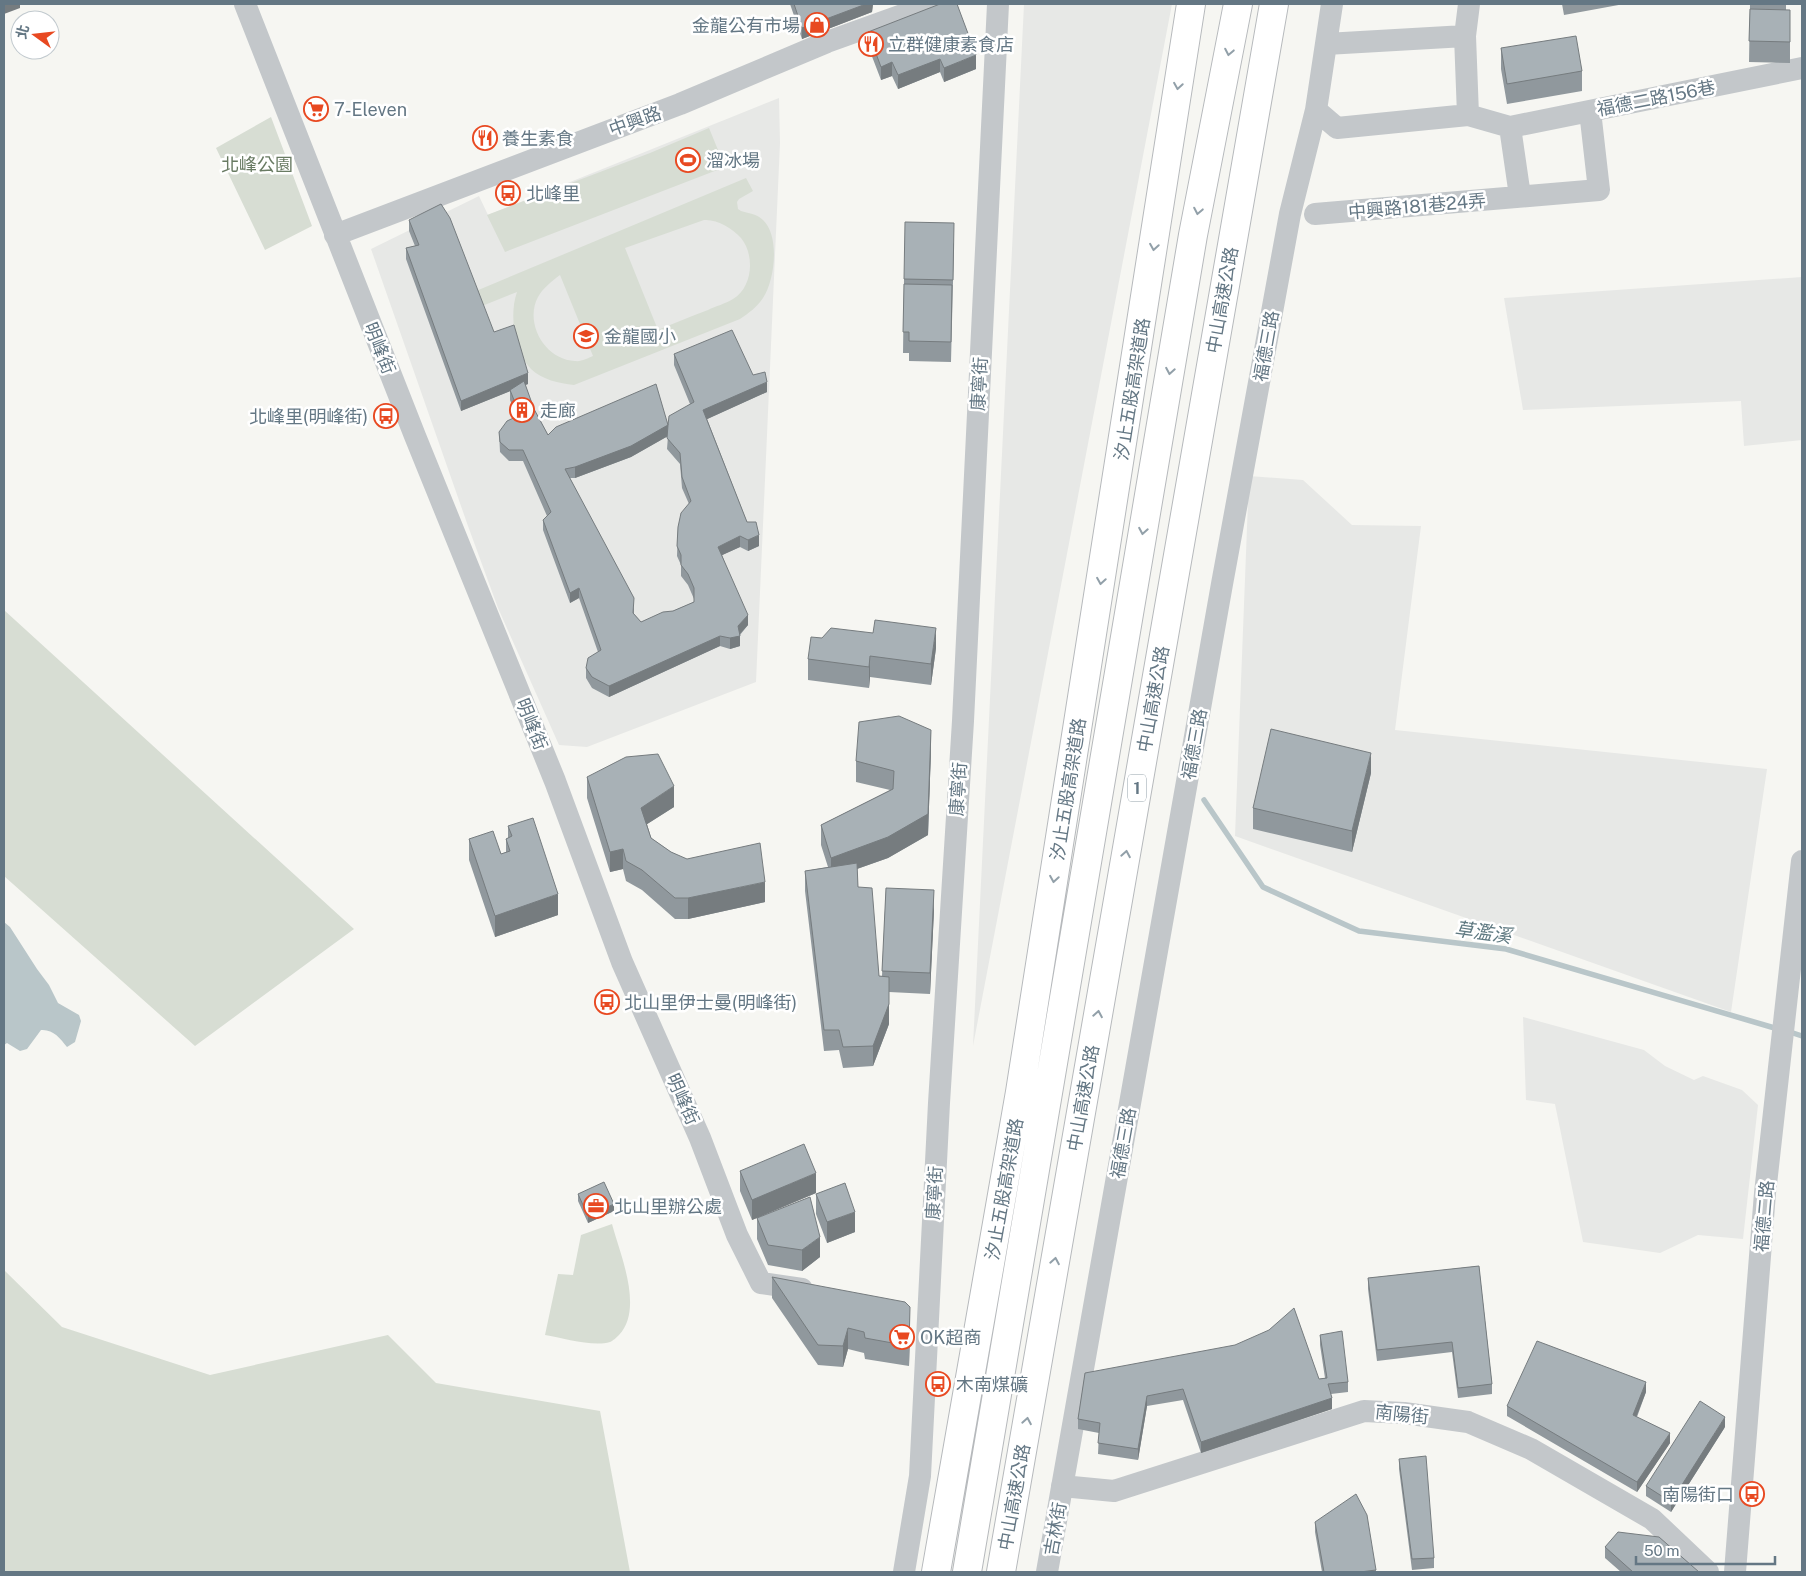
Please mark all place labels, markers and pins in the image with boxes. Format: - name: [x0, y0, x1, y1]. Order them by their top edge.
- shop icon: 金龍公有市場: [804, 12, 830, 38]
- place label: 金龍公有市場: [692, 15, 800, 36]
- restaurant icon: 立群健康素食店: [858, 31, 884, 57]
- place label: 立群健康素食店: [888, 34, 1014, 55]
- supermarket icon: 7-Eleven: [303, 96, 329, 122]
- place label: 7-Eleven: [334, 99, 407, 120]
- restaurant icon: 養生素食: [472, 125, 498, 151]
- place label: 養生素食: [502, 128, 574, 149]
- sports icon: 溜冰場: [675, 147, 701, 173]
- place label: 溜冰場: [706, 150, 760, 171]
- bus stop icon: 北峰里: [495, 180, 521, 206]
- place label: 北峰里: [526, 183, 580, 204]
- school or university icon: 金龍國小: [573, 323, 599, 349]
- place label: 金龍國小: [604, 326, 676, 347]
- building icon: 走廊: [509, 397, 535, 423]
- place label: 走廊: [540, 400, 576, 421]
- bus stop icon: 北峰里(明峰街): [373, 403, 399, 429]
- place label: 北峰里(明峰街): [249, 406, 368, 427]
- bus stop icon: 北山里伊士曼(明峰街): [594, 989, 620, 1015]
- place label: 北山里伊士曼(明峰街): [624, 992, 797, 1013]
- office icon: 北山里辦公處: [583, 1193, 609, 1219]
- place label: 北山里辦公處: [614, 1196, 722, 1217]
- supermarket icon: OK超商: [889, 1324, 915, 1350]
- place label: OK超商: [920, 1327, 982, 1348]
- bus stop icon: 木南煤礦: [925, 1371, 951, 1397]
- place label: 木南煤礦: [956, 1374, 1028, 1395]
- bus stop icon: 南陽街口: [1739, 1481, 1765, 1507]
- place label: 南陽街口: [1662, 1484, 1734, 1505]

